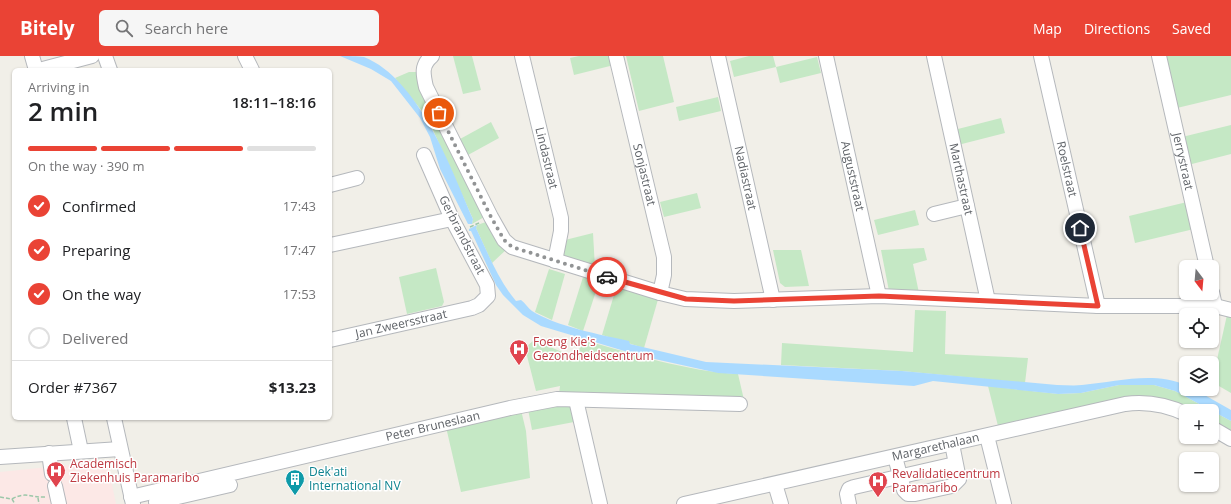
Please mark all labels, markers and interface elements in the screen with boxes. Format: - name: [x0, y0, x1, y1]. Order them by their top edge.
- search box: [99, 10, 379, 46]
- text: Bitely: [20, 15, 75, 41]
- icon: search: [113, 17, 135, 39]
- text: Search here: [145, 18, 228, 38]
- text: Map: [1033, 19, 1062, 38]
- text: Directions: [1084, 19, 1150, 38]
- text: Saved: [1172, 19, 1211, 38]
- text: Arriving in: [28, 78, 90, 96]
- text: 18:11–18:16: [232, 92, 316, 112]
- text: 2 min: [28, 93, 98, 129]
- pin: [422, 96, 456, 130]
- icon: bag: [428, 102, 450, 124]
- street label: Lindastraat: [531, 125, 563, 191]
- street label: Jerrystraat: [1168, 130, 1198, 192]
- street label: Auguststraat: [837, 139, 869, 213]
- street label: Roelstraat: [1053, 139, 1082, 199]
- street label: Marthastraat: [945, 141, 978, 217]
- street label: Sonjastraat: [629, 142, 660, 207]
- street label: Nadiastraat: [731, 144, 761, 212]
- text: On the way · 390 m: [28, 157, 144, 175]
- street label: Gerbrandstraat: [435, 192, 490, 277]
- icon: check: [28, 195, 50, 217]
- text: Confirmed: [62, 196, 136, 216]
- text: 17:43: [283, 197, 316, 215]
- pin: [1063, 211, 1097, 245]
- icon: home: [1069, 217, 1091, 239]
- icon: check: [28, 239, 50, 261]
- text: Preparing: [62, 240, 130, 260]
- text: 17:47: [283, 241, 316, 259]
- courier: [587, 257, 627, 297]
- north arrow: [1179, 260, 1219, 300]
- map controls: [1179, 260, 1219, 492]
- icon: car: [596, 266, 618, 288]
- icon: check: [28, 283, 50, 305]
- text: On the way: [62, 284, 141, 304]
- text: 17:53: [283, 285, 316, 303]
- street label: Jan Zweersstraat: [353, 305, 448, 342]
- button: locate: [1179, 308, 1219, 348]
- text: Delivered: [62, 328, 129, 348]
- place label: Foeng Kie's Gezondheidscentrum: [533, 333, 654, 364]
- hospital icon: Foeng Kie's Gezondheidscentrum: [508, 338, 530, 366]
- button: layers: [1179, 356, 1219, 396]
- text: Order #7367: [28, 377, 117, 397]
- text: $13.23: [269, 377, 316, 397]
- button: +: [1179, 404, 1219, 444]
- street label: Peter Bruneslaan: [384, 406, 482, 445]
- street label: Margarethalaan: [890, 428, 981, 465]
- button: −: [1179, 452, 1219, 492]
- place label: Academisch Ziekenhuis Paramaribo: [70, 455, 199, 486]
- hospital icon: Academisch Ziekenhuis Paramaribo: [45, 460, 67, 488]
- place label: Dek'ati International NV: [309, 463, 401, 494]
- place label: Revalidatiecentrum Paramaribo: [892, 465, 1000, 496]
- building icon: Dek'ati International NV: [284, 468, 306, 496]
- hospital icon: Revalidatiecentrum Paramaribo: [867, 470, 889, 498]

